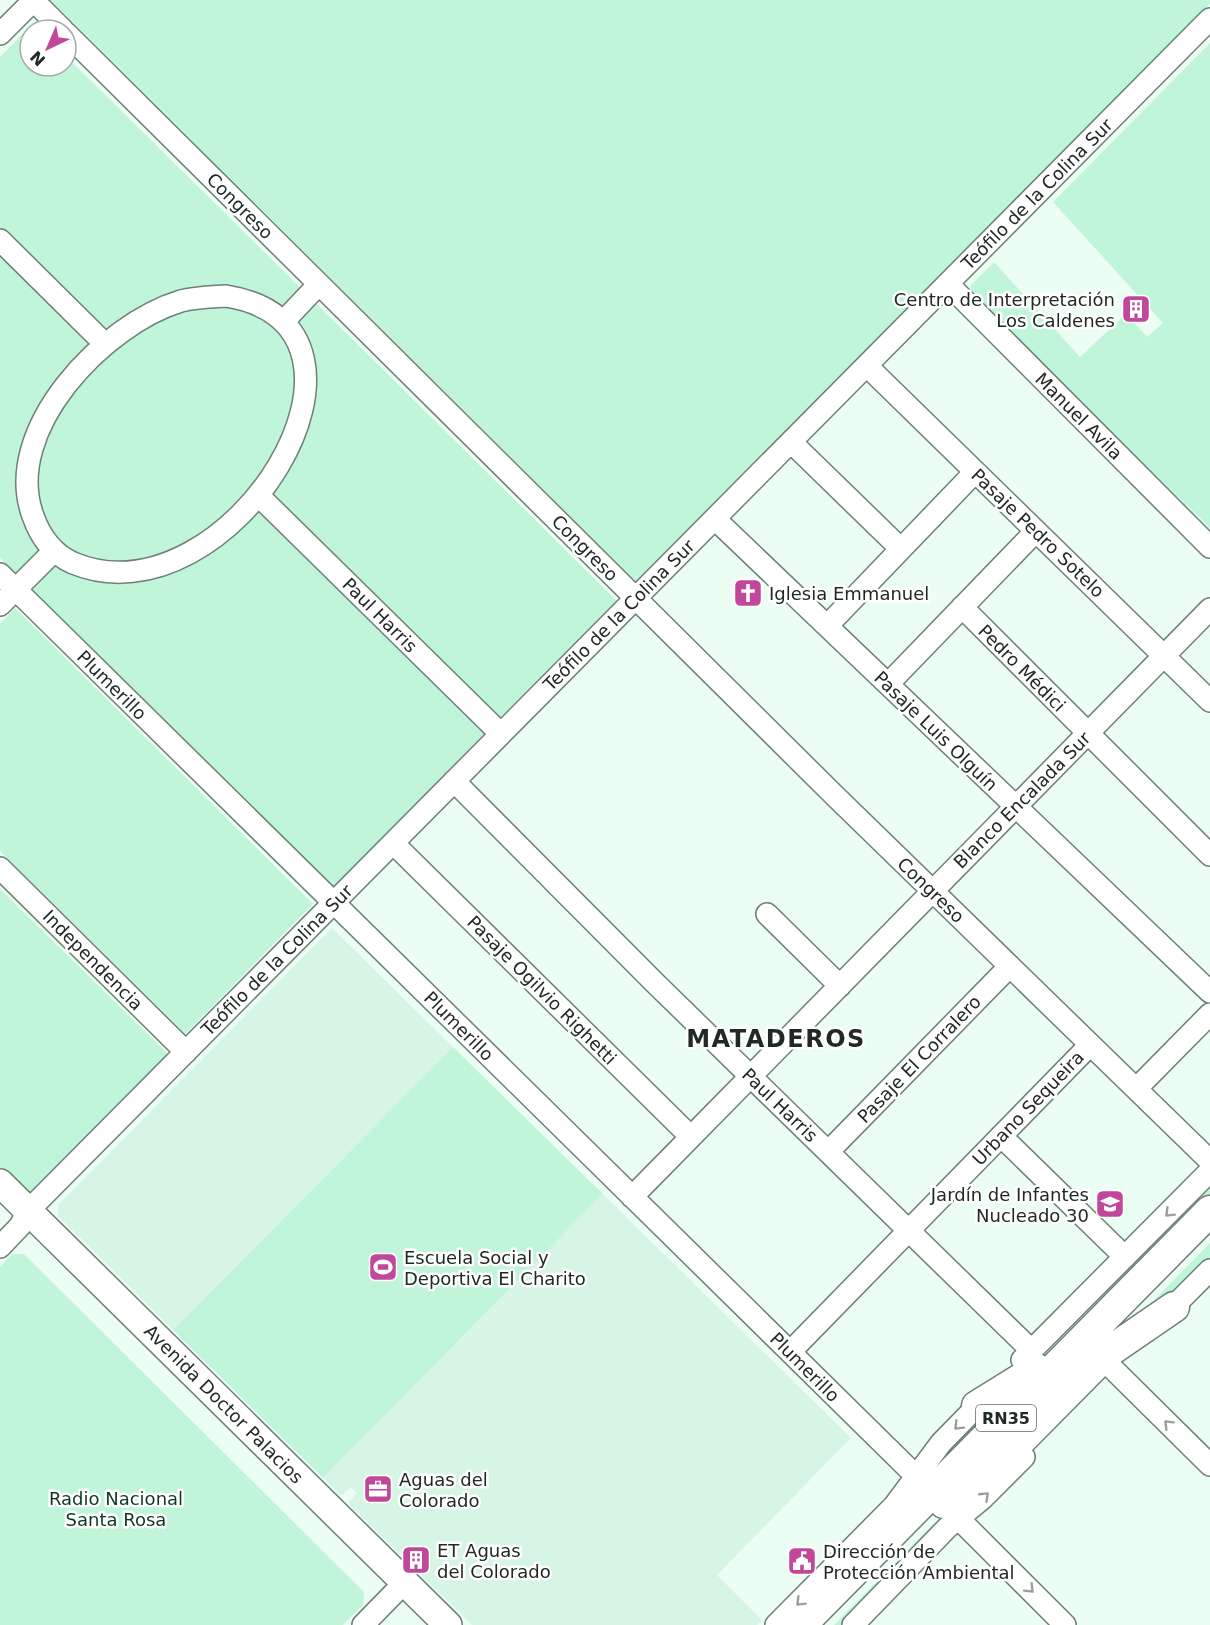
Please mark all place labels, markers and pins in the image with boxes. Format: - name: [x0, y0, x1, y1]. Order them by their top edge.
- place label: Centro de Interpretación Los Caldenes: [894, 289, 1115, 331]
- building icon: Centro de Interpretación Los Caldenes: [1120, 293, 1152, 325]
- church icon: Iglesia Emmanuel: [732, 577, 764, 609]
- place label: Iglesia Emmanuel: [769, 583, 929, 604]
- place label: Jardín de Infantes Nucleado 30: [930, 1184, 1089, 1226]
- school or university icon: Jardín de Infantes Nucleado 30: [1094, 1188, 1126, 1220]
- place label: Escuela Social y Deportiva El Charito: [404, 1247, 586, 1289]
- sports icon: Escuela Social y Deportiva El Charito: [367, 1251, 399, 1283]
- place label: Aguas del Colorado: [399, 1469, 488, 1511]
- office icon: Aguas del Colorado: [362, 1473, 394, 1505]
- place label: ET Aguas del Colorado: [437, 1540, 551, 1582]
- place label: Dirección de Protección Ambiental: [823, 1541, 1014, 1583]
- building icon: ET Aguas del Colorado: [400, 1544, 432, 1576]
- public building icon: Dirección de Protección Ambiental: [786, 1545, 818, 1577]

